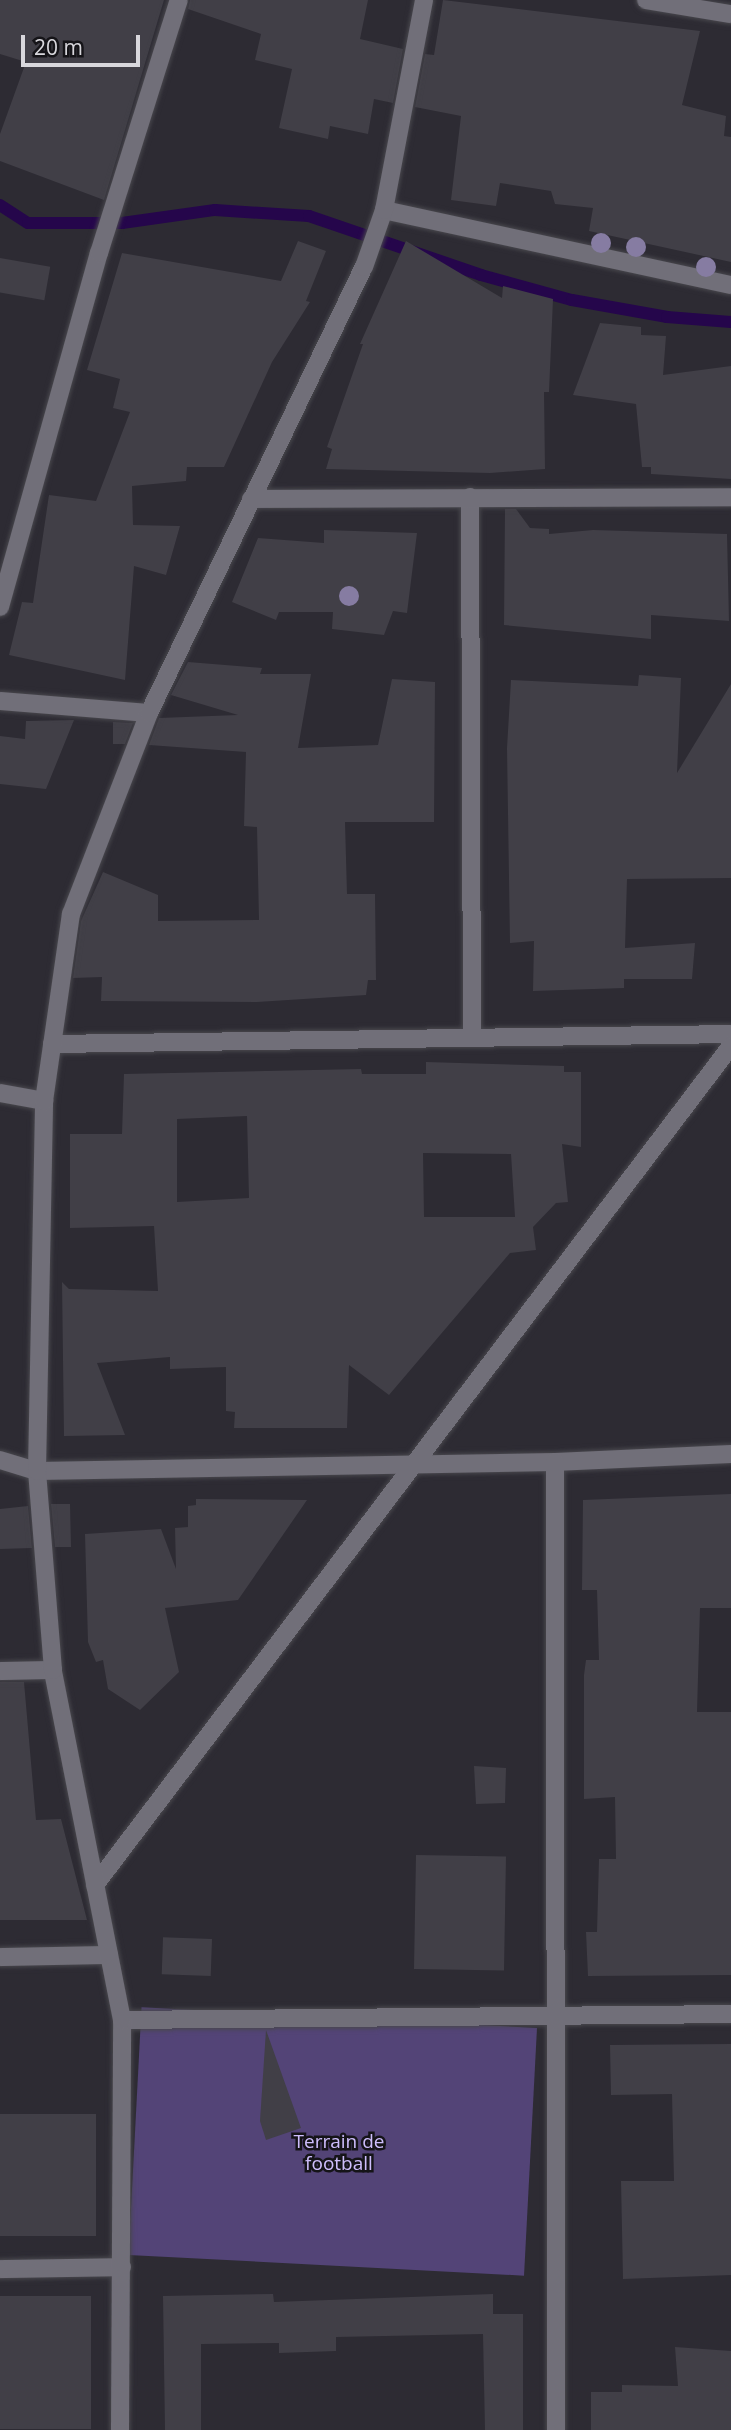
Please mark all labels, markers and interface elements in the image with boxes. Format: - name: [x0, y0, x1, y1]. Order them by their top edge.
- scale bar: [24, 21, 144, 65]
- text: 20 m: [34, 33, 83, 61]
- park label: Terrain de football: [294, 2131, 384, 2175]

